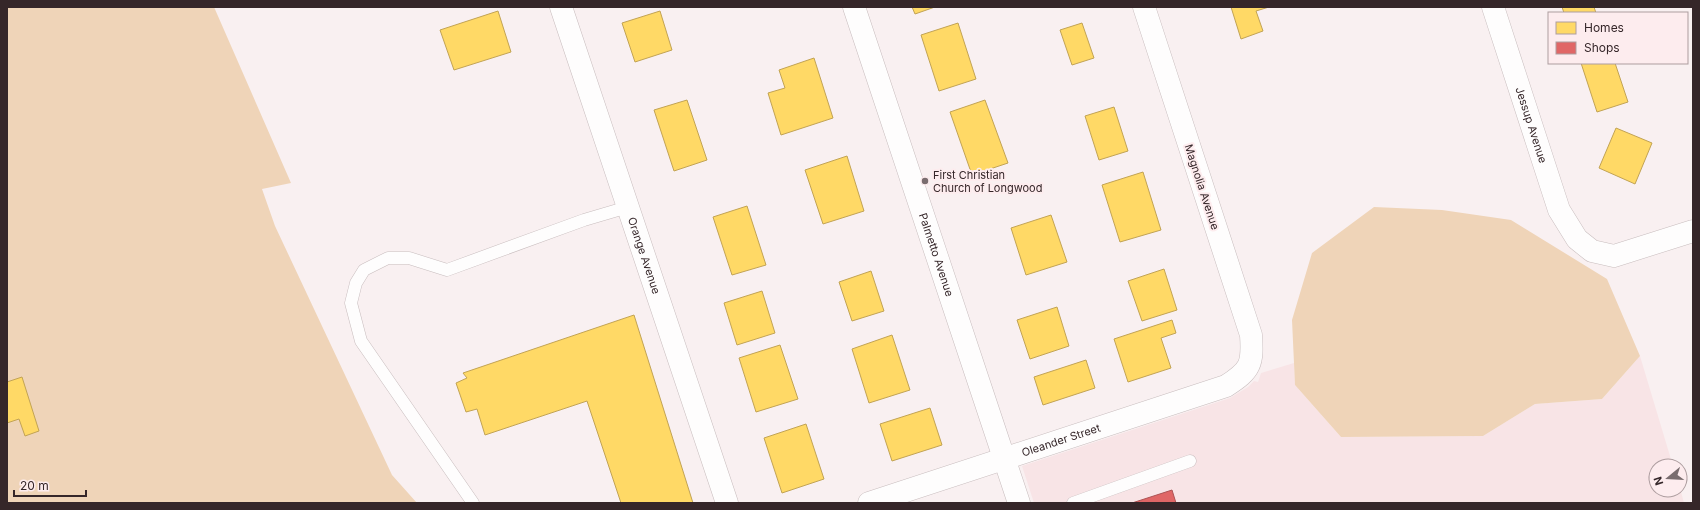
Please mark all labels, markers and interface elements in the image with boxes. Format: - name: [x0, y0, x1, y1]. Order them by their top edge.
- legend: [1548, 12, 1688, 64]
- text: Homes: [1584, 20, 1624, 35]
- text: Shops: [1584, 40, 1620, 55]
- street label: Jessup Avenue: [1512, 85, 1550, 165]
- street label: Magnolia Avenue: [1182, 142, 1222, 232]
- place label: First Christian Church of Longwood: [933, 168, 1042, 195]
- marker: First Christian Church of Longwood: [920, 176, 930, 186]
- street label: Palmetto Avenue: [916, 211, 957, 298]
- street label: Orange Avenue: [625, 215, 664, 296]
- street label: Oleander Street: [1020, 421, 1102, 459]
- north arrow: [1648, 458, 1688, 498]
- scale bar: [14, 472, 86, 498]
- text: N: [1651, 475, 1666, 487]
- text: 20 m: [20, 478, 49, 493]

